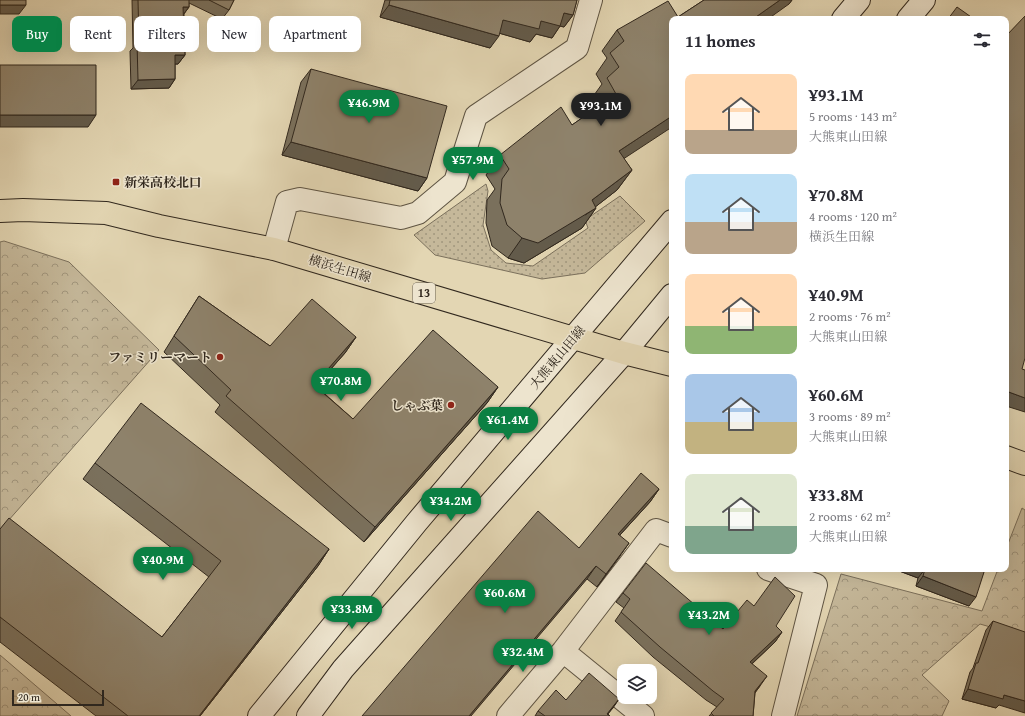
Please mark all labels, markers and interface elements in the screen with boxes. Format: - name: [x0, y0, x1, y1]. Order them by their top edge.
- chip: Buy: [12, 16, 62, 52]
- chip: Rent: [70, 16, 126, 52]
- chip: Filters: [134, 16, 199, 52]
- chip: New: [207, 16, 261, 52]
- chip: Apartment: [269, 16, 361, 52]
- text: 11 homes: [685, 28, 756, 53]
- icon: filters: [971, 29, 993, 51]
- text: ¥93.1M: [809, 82, 864, 107]
- pin: ¥46.9M: [336, 90, 402, 124]
- icon: home: [717, 90, 765, 138]
- text: ¥46.9M: [348, 93, 390, 112]
- pin: ¥93.1M: [568, 93, 634, 127]
- text: ¥93.1M: [580, 96, 622, 115]
- text: 5 rooms · 143 m²: [809, 107, 897, 126]
- text: 大熊東山田線: [809, 127, 887, 146]
- pin: ¥57.9M: [440, 147, 506, 181]
- text: ¥57.9M: [452, 150, 494, 169]
- place label: 新栄高校北口: [124, 173, 202, 192]
- marker: 新栄高校北口: [111, 177, 121, 187]
- text: ¥70.8M: [809, 182, 864, 207]
- icon: home: [717, 190, 765, 238]
- text: 4 rooms · 120 m²: [809, 207, 897, 226]
- text: 横浜生田線: [809, 227, 874, 246]
- street label: 横浜生田線: [306, 250, 374, 287]
- text: ¥40.9M: [809, 282, 864, 307]
- road number: 13: [413, 283, 435, 303]
- icon: home: [717, 290, 765, 338]
- text: 2 rooms · 76 m²: [809, 307, 891, 326]
- street label: 大熊東山田線: [525, 321, 590, 393]
- text: 大熊東山田線: [809, 327, 887, 346]
- place label: ファミリーマート: [108, 348, 212, 367]
- marker: ファミリーマート: [215, 352, 225, 362]
- pin: ¥70.8M: [308, 368, 374, 402]
- text: ¥70.8M: [320, 371, 362, 390]
- text: ¥60.6M: [809, 382, 864, 407]
- icon: home: [717, 390, 765, 438]
- place label: しゃぶ葉: [391, 396, 443, 415]
- marker: しゃぶ葉: [446, 400, 456, 410]
- pin: ¥61.4M: [475, 407, 541, 441]
- text: 3 rooms · 89 m²: [809, 407, 891, 426]
- text: ¥61.4M: [487, 410, 529, 429]
- text: 大熊東山田線: [809, 427, 887, 446]
- text: ¥33.8M: [809, 482, 864, 507]
- pin: ¥34.2M: [418, 488, 484, 522]
- icon: home: [717, 490, 765, 538]
- text: ¥34.2M: [430, 491, 472, 510]
- text: 2 rooms · 62 m²: [809, 507, 891, 526]
- text: 大熊東山田線: [809, 527, 887, 546]
- pin: ¥40.9M: [130, 547, 196, 581]
- text: ¥40.9M: [142, 550, 184, 569]
- pin: ¥60.6M: [472, 580, 538, 614]
- text: ¥60.6M: [484, 583, 526, 602]
- pin: ¥33.8M: [319, 596, 385, 630]
- text: ¥33.8M: [331, 599, 373, 618]
- pin: ¥43.2M: [676, 602, 742, 636]
- text: ¥43.2M: [688, 605, 730, 624]
- pin: ¥32.4M: [490, 639, 556, 673]
- text: ¥32.4M: [502, 642, 544, 661]
- map controls: [617, 664, 657, 704]
- button: layers: [617, 664, 657, 704]
- scale bar: [12, 688, 104, 707]
- text: 20 m: [18, 689, 40, 705]

